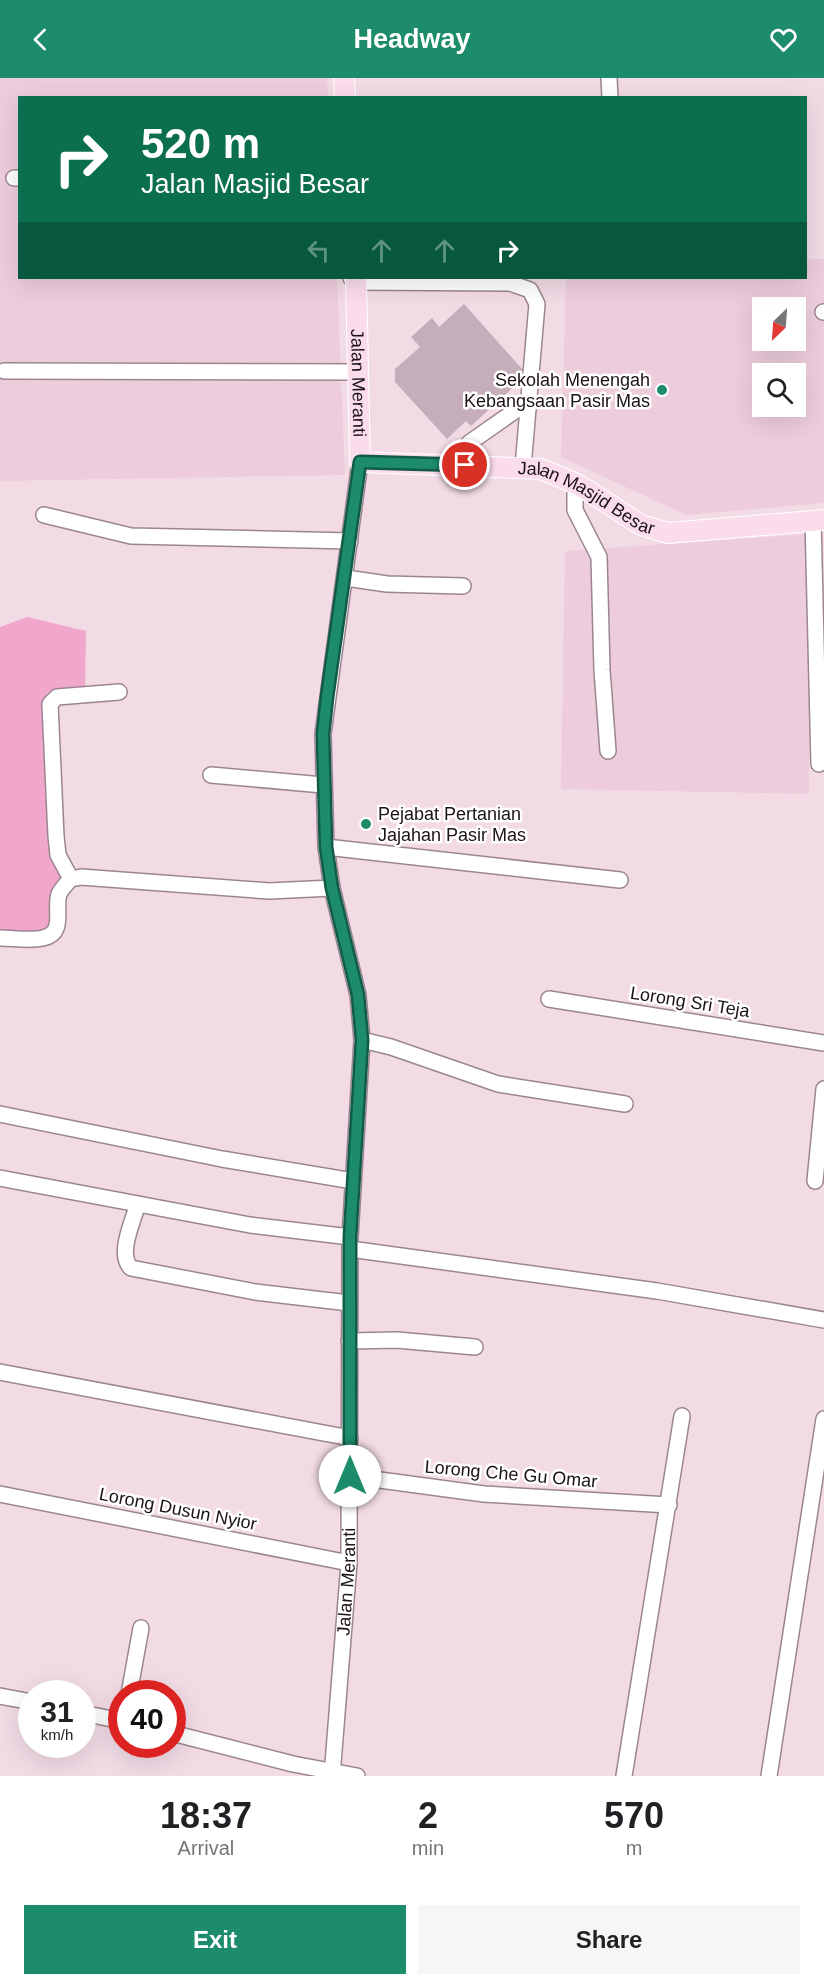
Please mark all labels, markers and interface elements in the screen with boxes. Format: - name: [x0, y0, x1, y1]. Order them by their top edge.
- icon: back: [24, 23, 57, 56]
- icon: heart: [767, 23, 800, 56]
- text: Headway: [353, 24, 471, 54]
- icon: right: [42, 120, 120, 198]
- text: 520 m: [141, 120, 260, 167]
- text: Jalan Masjid Besar: [141, 169, 369, 199]
- icon: left: [302, 234, 335, 267]
- icon: ahead: [365, 234, 398, 267]
- icon: ahead: [428, 234, 461, 267]
- icon: right: [491, 234, 524, 267]
- north arrow: [752, 297, 806, 351]
- map controls: [752, 297, 806, 417]
- street label: Jalan Meranti: [347, 329, 369, 437]
- button: search: [752, 363, 806, 417]
- place label: Sekolah Menengah Kebangsaan Pasir Mas: [464, 370, 650, 411]
- marker: Sekolah Menengah Kebangsaan Pasir Mas: [655, 383, 669, 397]
- pin: [439, 439, 490, 490]
- icon: arrive: [448, 448, 481, 481]
- street label: Jalan Masjid Besar: [517, 458, 657, 539]
- place label: Pejabat Pertanian Jajahan Pasir Mas: [378, 804, 526, 845]
- marker: Pejabat Pertanian Jajahan Pasir Mas: [359, 817, 373, 831]
- street label: Lorong Sri Teja: [629, 983, 752, 1021]
- position arrow: [318, 1444, 382, 1508]
- street label: Lorong Che Gu Omar: [424, 1456, 598, 1492]
- street label: Lorong Dusun Nyior: [98, 1484, 258, 1534]
- street label: Jalan Meranti: [333, 1528, 359, 1636]
- speed limit sign: 40: [108, 1680, 186, 1758]
- text: 31: [40, 1695, 74, 1728]
- text: km/h: [41, 1726, 73, 1743]
- text: 18:37: [160, 1795, 252, 1836]
- text: 2: [418, 1795, 438, 1836]
- text: 570: [604, 1795, 664, 1836]
- text: Arrival: [178, 1837, 234, 1859]
- text: min: [412, 1837, 444, 1859]
- text: m: [626, 1837, 642, 1859]
- button: Exit: [24, 1905, 406, 1974]
- button: Share: [418, 1905, 800, 1974]

